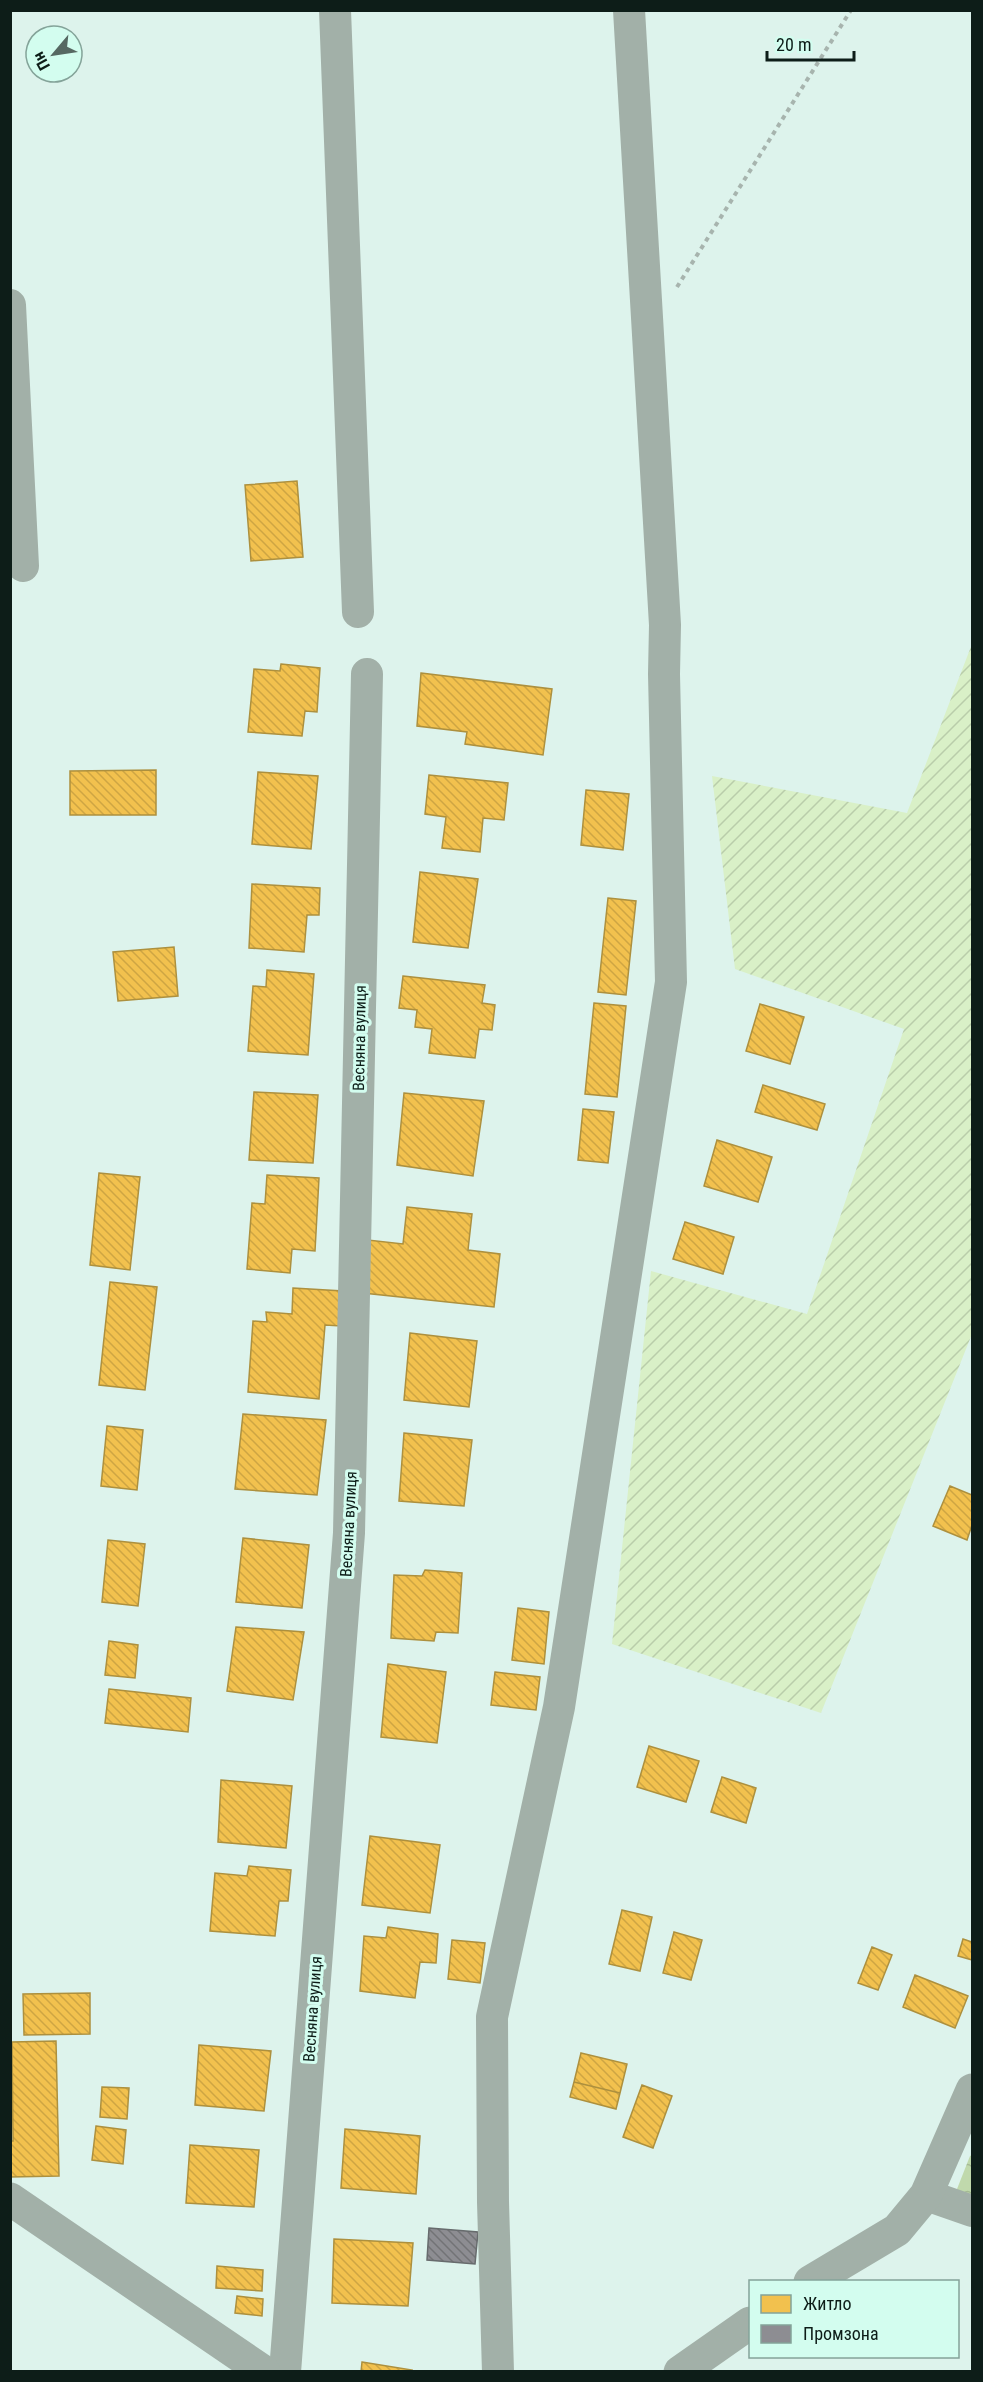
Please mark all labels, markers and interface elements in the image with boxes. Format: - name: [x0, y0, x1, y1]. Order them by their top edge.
- north arrow: [24, 24, 84, 84]
- scale bar: [767, 24, 854, 62]
- text: 20 m: [776, 34, 811, 55]
- text: Пн: [29, 49, 54, 73]
- street label: Весняна вулиця: [349, 985, 370, 1091]
- street label: Весняна вулиця: [336, 1471, 361, 1577]
- street label: Весняна вулиця: [299, 1956, 326, 2062]
- legend: [749, 2280, 959, 2358]
- text: Житло: [803, 2293, 852, 2314]
- text: Промзона: [803, 2323, 879, 2344]

